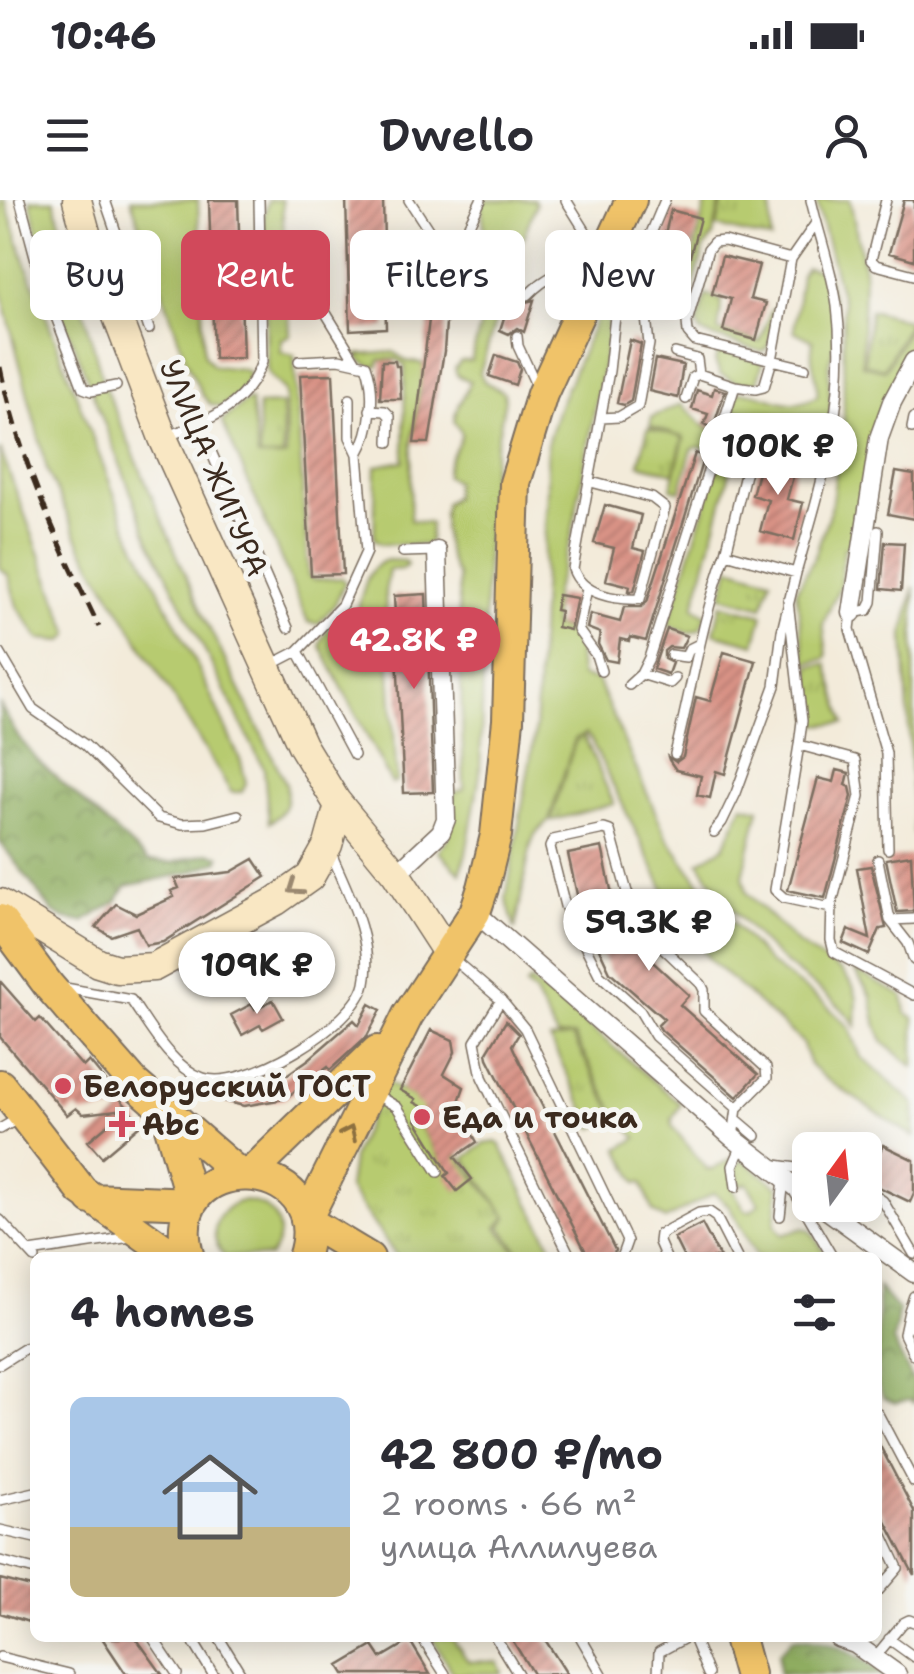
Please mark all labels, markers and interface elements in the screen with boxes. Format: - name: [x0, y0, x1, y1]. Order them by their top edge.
- text: 10:46: [50, 10, 157, 61]
- text: Dwello: [380, 105, 534, 165]
- icon: menu: [40, 108, 95, 163]
- icon: person: [819, 108, 874, 163]
- chip: Buy: [30, 230, 161, 320]
- chip: Rent: [181, 230, 330, 320]
- chip: Filters: [350, 230, 525, 320]
- chip: New: [545, 230, 691, 320]
- street label: УЛИЦА ЖИГУРА: [150, 353, 278, 583]
- pin: 100K ₽: [697, 413, 859, 498]
- text: 100K ₽: [721, 424, 835, 467]
- pin: 42.8K ₽: [322, 607, 506, 692]
- text: 42.8K ₽: [349, 618, 479, 661]
- one-way arrow: [287, 876, 306, 894]
- pin: 59.3K ₽: [557, 889, 741, 974]
- text: 59.3K ₽: [585, 900, 713, 943]
- pin: 109K ₽: [176, 932, 338, 1017]
- text: 109K ₽: [200, 943, 314, 986]
- place label: Белорусский ГОСТ: [83, 1066, 371, 1107]
- marker: Белорусский ГОСТ: [52, 1075, 74, 1097]
- place label: Еда и точка: [442, 1097, 638, 1138]
- place label: Abc: [142, 1104, 200, 1145]
- marker: Еда и точка: [411, 1106, 433, 1128]
- marker: Abc: [111, 1113, 133, 1135]
- one-way arrow: [337, 1125, 357, 1143]
- north arrow: [792, 1132, 882, 1222]
- map controls: [792, 1132, 882, 1222]
- text: 4 homes: [70, 1284, 255, 1340]
- icon: filters: [787, 1285, 842, 1340]
- text: 42 800 ₽/mo: [380, 1426, 663, 1482]
- icon: home: [150, 1437, 270, 1557]
- text: 2 rooms · 66 m²: [380, 1482, 637, 1525]
- text: улица Аллилуева: [380, 1525, 658, 1568]

